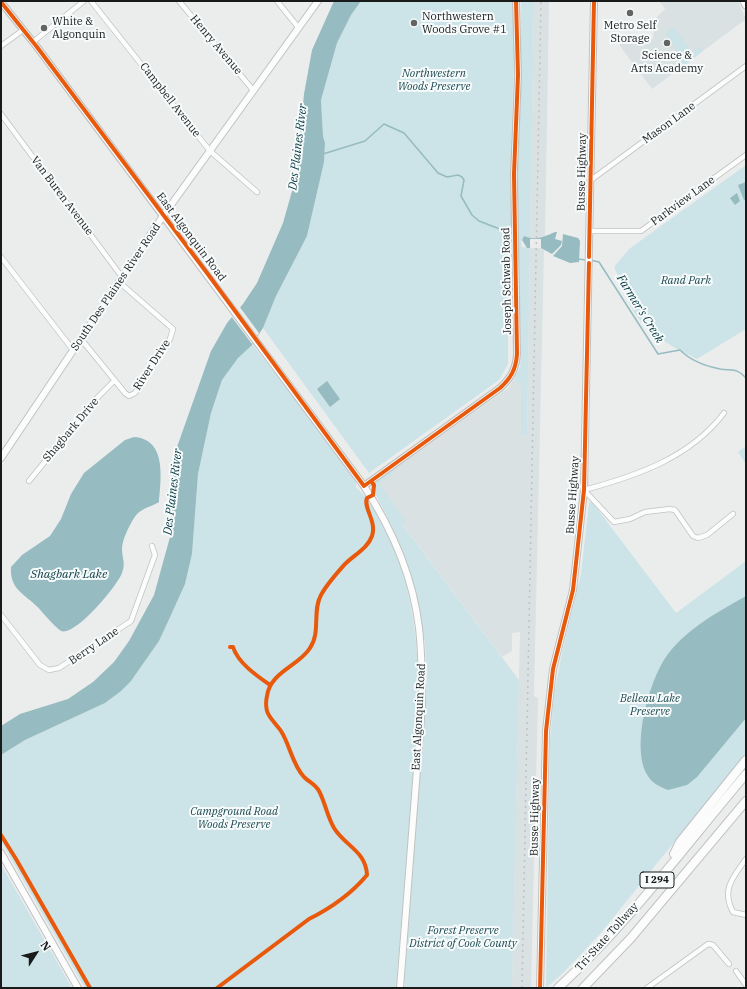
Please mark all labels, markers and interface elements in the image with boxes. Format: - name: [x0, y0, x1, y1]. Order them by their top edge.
- marker: Metro Self Storage: [625, 8, 635, 18]
- place label: Northwestern Woods Grove #1: [422, 10, 507, 36]
- street label: Henry Avenue: [187, 12, 245, 78]
- place label: White & Algonquin: [52, 15, 106, 41]
- marker: Northwestern Woods Grove #1: [409, 18, 419, 28]
- place label: Metro Self Storage: [604, 19, 656, 45]
- marker: White & Algonquin: [39, 23, 49, 33]
- marker: Science & Arts Academy: [662, 38, 672, 48]
- place label: Science & Arts Academy: [631, 49, 703, 75]
- street label: Campbell Avenue: [137, 60, 203, 140]
- park label: Northwestern Woods Preserve: [398, 67, 470, 93]
- street label: Mason Lane: [640, 99, 698, 147]
- water label: Des Plaines River: [286, 103, 310, 191]
- street label: Busse Highway: [575, 133, 589, 211]
- street label: Van Buren Avenue: [28, 154, 96, 238]
- street label: Parkview Lane: [648, 173, 718, 229]
- street label: East Algonquin Road: [153, 190, 229, 284]
- street label: South Des Plaines River Road: [68, 221, 164, 353]
- street label: Joseph Schwab Road: [499, 227, 515, 335]
- water label: Farmer's Creek: [613, 272, 667, 346]
- park label: Rand Park: [661, 274, 711, 288]
- street label: River Drive: [131, 337, 173, 393]
- street label: Shagbark Drive: [40, 395, 102, 465]
- water label: Des Plaines River: [161, 448, 185, 536]
- street label: Busse Highway: [564, 455, 582, 535]
- water label: Shagbark Lake: [31, 568, 107, 582]
- street label: Berry Lane: [67, 625, 121, 667]
- street label: East Algonquin Road: [410, 663, 428, 771]
- park label: Belleau Lake Preserve: [620, 692, 680, 718]
- street label: Busse Highway: [528, 778, 542, 856]
- park label: Campground Road Woods Preserve: [190, 805, 278, 831]
- road number: I 294: [640, 872, 674, 888]
- street label: Tri-State Tollway: [573, 900, 641, 974]
- park label: Forest Preserve District of Cook County: [409, 924, 517, 950]
- north arrow: [16, 933, 56, 973]
- text: N: [37, 938, 54, 954]

